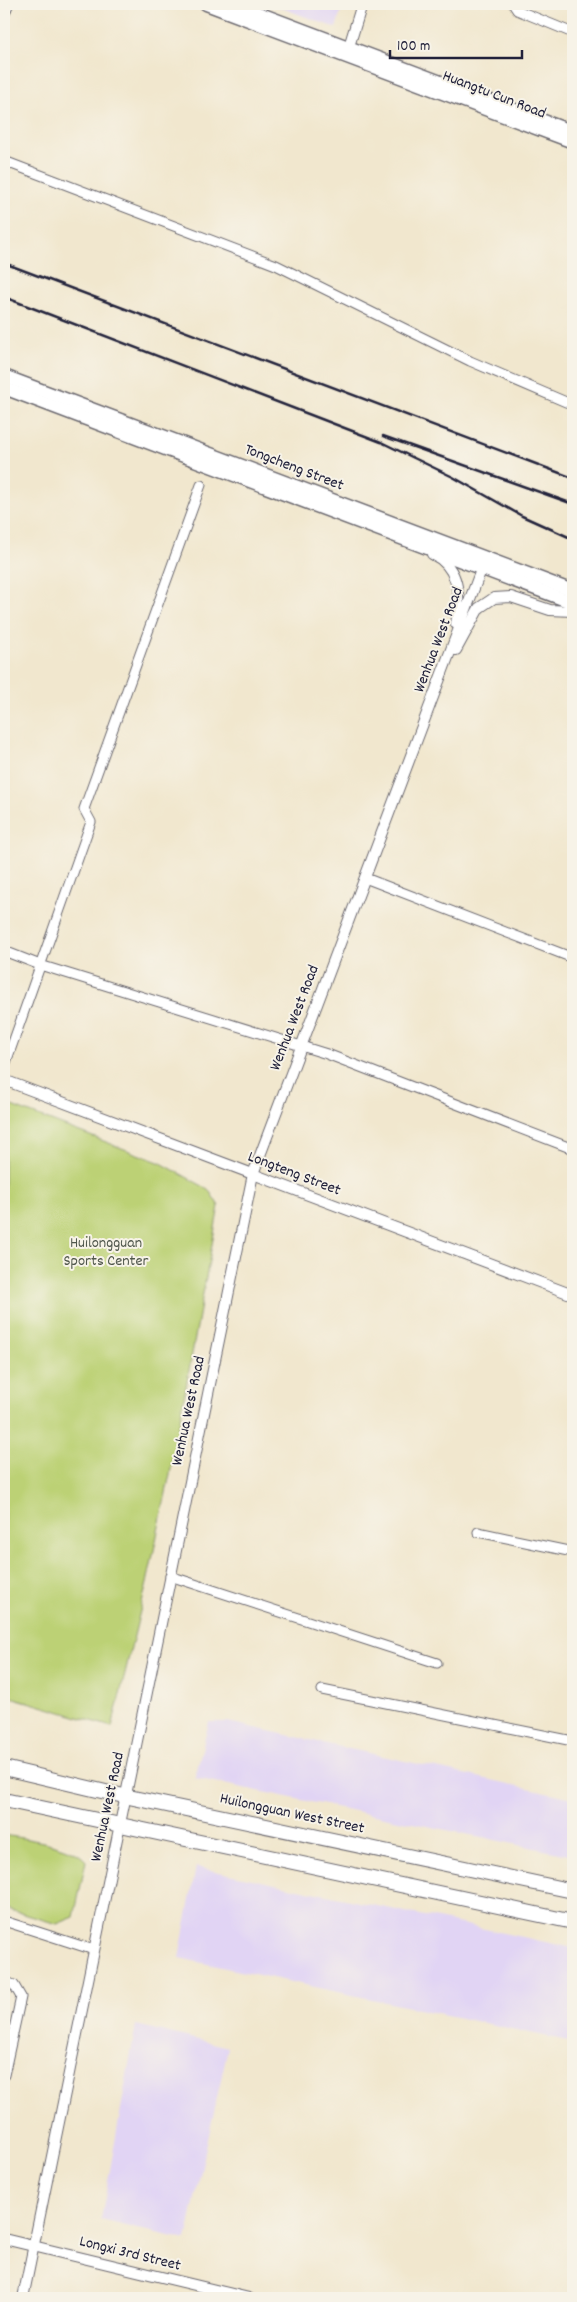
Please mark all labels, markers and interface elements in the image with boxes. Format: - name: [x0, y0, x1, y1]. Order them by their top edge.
- scale bar: [390, 28, 522, 60]
- text: 100 m: [397, 36, 430, 58]
- street label: Huangtu Cun Road: [439, 65, 549, 125]
- street label: Tongcheng Street: [241, 439, 347, 497]
- street label: Wenhua West Road: [408, 584, 470, 696]
- street label: Wenhua West Road: [264, 962, 326, 1074]
- street label: Longteng Street: [244, 1146, 344, 1202]
- park label: Huilongguan Sports Center: [63, 1232, 149, 1273]
- street label: Wenhua West Road: [166, 1354, 212, 1468]
- street label: Wenhua West Road: [85, 1750, 131, 1864]
- street label: Huilongguan West Street: [218, 1787, 366, 1841]
- street label: Longxi 3rd Street: [77, 2230, 183, 2278]

